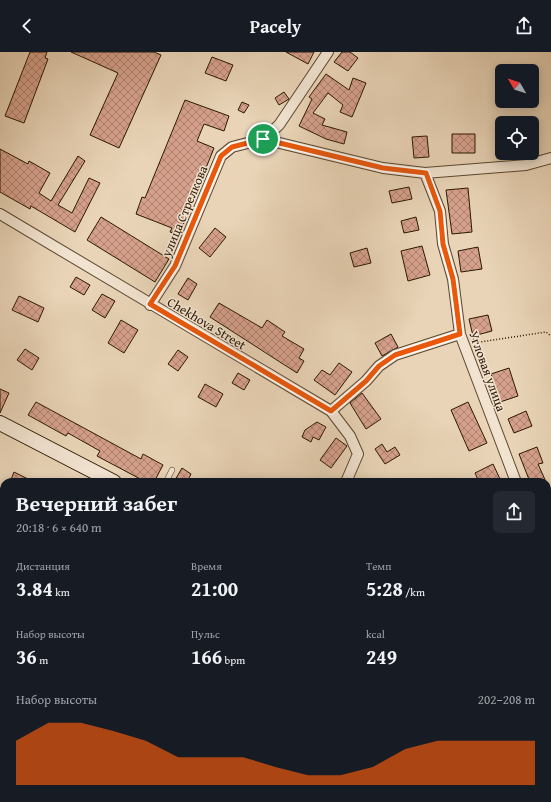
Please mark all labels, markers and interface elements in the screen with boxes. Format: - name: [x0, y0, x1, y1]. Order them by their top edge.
- text: Pacely: [250, 13, 301, 40]
- icon: back: [16, 15, 38, 37]
- icon: share: [513, 15, 535, 37]
- north arrow: [495, 64, 539, 108]
- map controls: [495, 64, 539, 160]
- button: locate: [495, 116, 539, 160]
- pin: [246, 122, 280, 156]
- icon: arrive: [252, 128, 274, 150]
- street label: улица Стрелкова: [156, 162, 213, 261]
- street label: Chekhova Street: [164, 292, 250, 355]
- street label: Угловая улица: [464, 328, 511, 415]
- text: Вечерний забег: [16, 487, 177, 519]
- button: share: [493, 491, 535, 533]
- text: 20:18 · 6 × 640 m: [16, 518, 102, 537]
- text: Дистанция: [16, 558, 70, 574]
- text: Время: [191, 558, 222, 574]
- text: Темп: [366, 558, 391, 574]
- text: 3.84: [16, 574, 53, 603]
- text: 21:00: [191, 574, 238, 603]
- text: 5:28: [366, 574, 403, 603]
- text: km: [53, 584, 70, 600]
- text: /km: [403, 584, 425, 600]
- text: Набор высоты: [16, 626, 85, 642]
- text: Пульс: [191, 626, 220, 642]
- text: kcal: [366, 626, 385, 642]
- text: 36: [16, 642, 37, 671]
- text: 166: [191, 642, 222, 671]
- text: 249: [366, 642, 397, 671]
- text: m: [37, 652, 48, 668]
- text: bpm: [222, 652, 245, 668]
- text: Набор высоты: [16, 690, 97, 709]
- text: 202–208 m: [478, 690, 535, 709]

